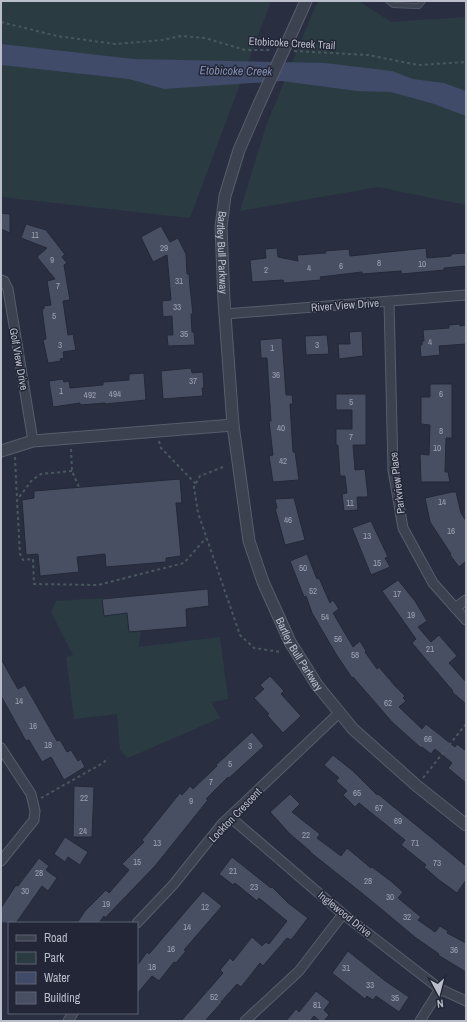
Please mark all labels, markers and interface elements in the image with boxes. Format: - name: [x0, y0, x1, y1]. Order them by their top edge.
- street label: Etobicoke Creek Trail: [248, 34, 336, 52]
- water label: Etobicoke Creek: [199, 62, 274, 80]
- street label: Bartley Bull Parkway: [214, 210, 231, 295]
- house number: 11: [31, 229, 39, 241]
- house number: 29: [160, 242, 168, 254]
- house number: 9: [50, 254, 54, 266]
- house number: 8: [377, 257, 381, 269]
- house number: 10: [418, 258, 426, 270]
- house number: 6: [339, 260, 343, 272]
- house number: 4: [307, 262, 311, 274]
- house number: 2: [264, 264, 268, 276]
- house number: 31: [175, 275, 183, 287]
- house number: 7: [56, 280, 60, 292]
- street label: River View Drive: [311, 296, 379, 314]
- house number: 33: [173, 301, 181, 313]
- house number: 5: [52, 310, 56, 322]
- street label: Golf View Drive: [7, 327, 31, 391]
- house number: 35: [180, 328, 188, 340]
- house number: 4: [428, 336, 432, 348]
- house number: 3: [58, 339, 62, 351]
- house number: 3: [315, 339, 319, 351]
- house number: 1: [270, 342, 274, 354]
- house number: 36: [272, 369, 280, 381]
- house number: 37: [189, 375, 197, 387]
- house number: 1: [59, 385, 63, 397]
- house number: 494: [109, 388, 121, 400]
- house number: 6: [439, 388, 443, 400]
- house number: 492: [84, 389, 96, 401]
- house number: 5: [349, 396, 353, 408]
- house number: 40: [277, 422, 285, 434]
- house number: 8: [439, 425, 443, 437]
- house number: 7: [349, 431, 353, 443]
- house number: 10: [433, 442, 441, 454]
- street label: Parkview Place: [386, 451, 408, 515]
- house number: 42: [279, 455, 287, 467]
- house number: 14: [438, 496, 446, 508]
- house number: 11: [346, 497, 354, 509]
- house number: 46: [284, 514, 292, 526]
- house number: 16: [447, 525, 455, 537]
- house number: 13: [363, 530, 371, 542]
- house number: 15: [373, 557, 381, 569]
- house number: 50: [299, 562, 307, 574]
- house number: 52: [309, 585, 317, 597]
- house number: 17: [393, 588, 401, 600]
- house number: 19: [407, 609, 415, 621]
- house number: 54: [321, 611, 329, 623]
- street label: Bartley Bull Parkway: [273, 615, 326, 694]
- house number: 56: [334, 633, 342, 645]
- house number: 21: [426, 643, 434, 655]
- house number: 58: [351, 649, 359, 661]
- house number: 14: [15, 695, 23, 707]
- house number: 62: [384, 697, 392, 709]
- house number: 16: [29, 720, 37, 732]
- house number: 66: [424, 733, 432, 745]
- house number: 18: [44, 739, 52, 751]
- house number: 3: [248, 740, 252, 752]
- house number: 5: [228, 758, 232, 770]
- house number: 7: [209, 776, 213, 788]
- street label: Lockton Crescent: [206, 785, 265, 845]
- house number: 65: [353, 787, 361, 799]
- house number: 22: [80, 792, 88, 804]
- house number: 9: [189, 795, 193, 807]
- house number: 67: [375, 802, 383, 814]
- house number: 69: [394, 815, 402, 827]
- house number: 24: [79, 825, 87, 837]
- house number: 22: [302, 829, 310, 841]
- house number: 13: [153, 837, 161, 849]
- house number: 71: [411, 837, 419, 849]
- house number: 15: [133, 856, 141, 868]
- house number: 73: [433, 857, 441, 869]
- house number: 21: [229, 865, 237, 877]
- house number: 28: [35, 867, 43, 879]
- house number: 28: [364, 875, 372, 887]
- house number: 23: [250, 881, 258, 893]
- house number: 30: [21, 885, 29, 897]
- street label: Inglewood Drive: [315, 888, 375, 940]
- house number: 30: [386, 891, 394, 903]
- house number: 19: [102, 898, 110, 910]
- house number: 12: [201, 901, 209, 913]
- house number: 32: [403, 911, 411, 923]
- house number: 14: [183, 921, 191, 933]
- legend: [8, 922, 138, 1014]
- text: Road: [44, 930, 68, 946]
- house number: 16: [167, 943, 175, 955]
- house number: 36: [450, 944, 458, 956]
- text: Park: [44, 950, 64, 966]
- house number: 18: [148, 961, 156, 973]
- house number: 31: [342, 962, 350, 974]
- text: Water: [44, 970, 71, 986]
- north arrow: [419, 974, 459, 1014]
- house number: 33: [366, 979, 374, 991]
- text: Building: [44, 990, 81, 1006]
- house number: 52: [210, 991, 218, 1003]
- house number: 35: [391, 992, 399, 1004]
- text: N: [436, 997, 444, 1011]
- house number: 81: [313, 999, 321, 1011]

